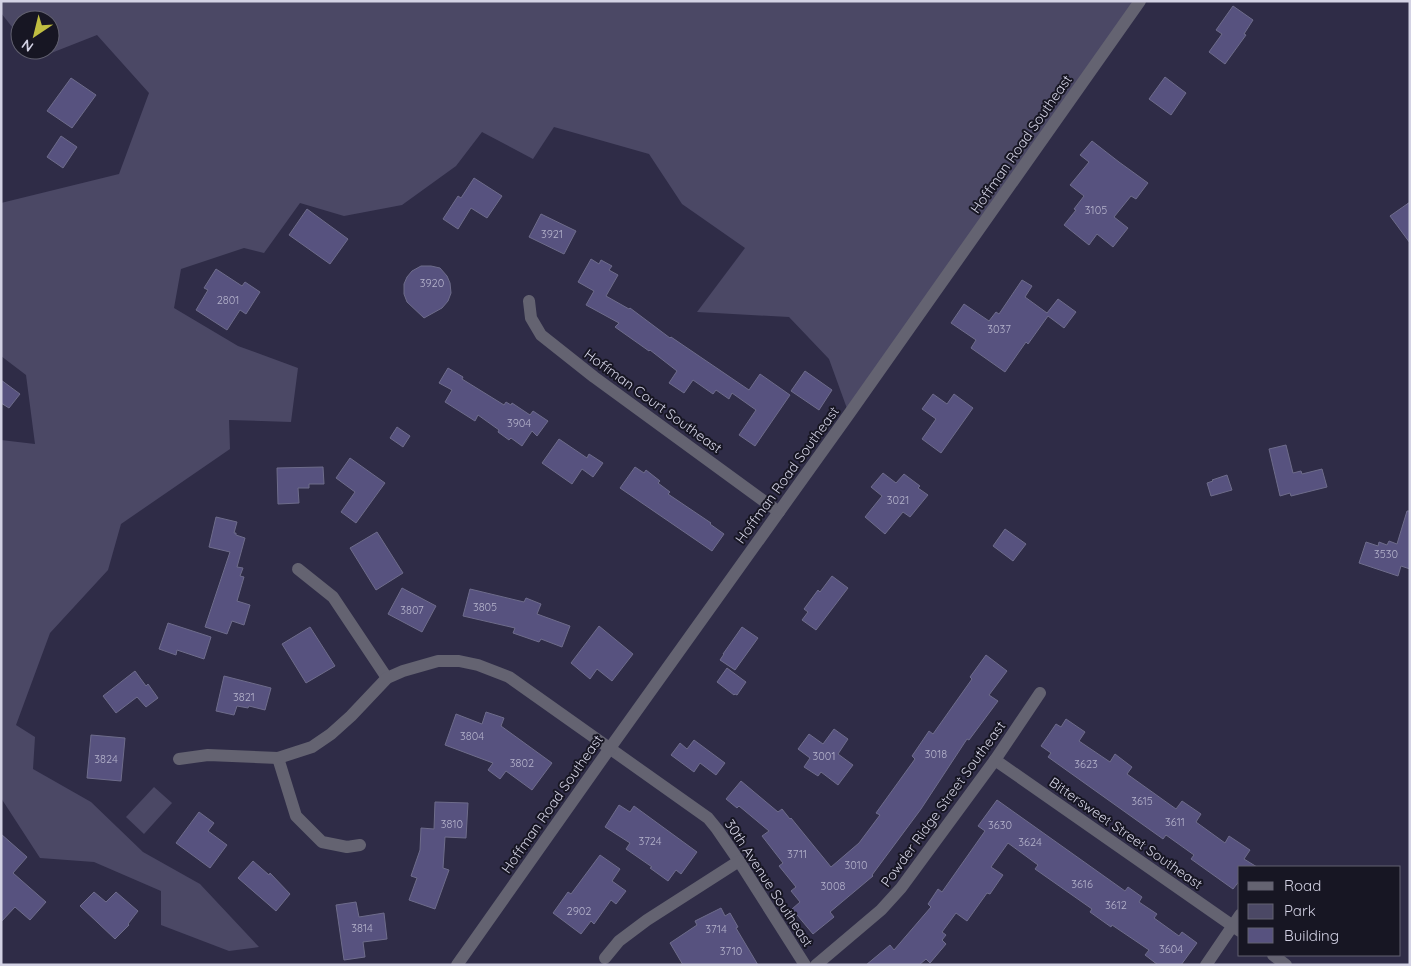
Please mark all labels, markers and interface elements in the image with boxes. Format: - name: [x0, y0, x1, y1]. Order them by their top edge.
- north arrow: [10, 10, 60, 60]
- text: N: [18, 35, 37, 56]
- street label: Hoffman Road Southeast: [966, 71, 1076, 217]
- house number: 3105: [1085, 203, 1107, 217]
- house number: 3921: [541, 227, 563, 241]
- house number: 3920: [420, 276, 444, 290]
- house number: 2801: [217, 293, 239, 307]
- house number: 3037: [987, 322, 1011, 336]
- street label: Hoffman Court Southeast: [581, 345, 726, 457]
- street label: Hoffman Road Southeast: [731, 403, 843, 547]
- house number: 3904: [507, 416, 531, 430]
- house number: 3021: [887, 493, 909, 507]
- house number: 3530: [1374, 547, 1398, 561]
- house number: 3805: [473, 600, 497, 614]
- house number: 3807: [400, 603, 424, 617]
- house number: 3821: [233, 690, 255, 704]
- street label: Powder Ridge Street Southeast: [877, 717, 1009, 890]
- house number: 3804: [460, 729, 484, 743]
- street label: Hoffman Road Southeast: [497, 731, 607, 877]
- house number: 3018: [925, 747, 947, 761]
- house number: 3001: [813, 749, 835, 763]
- house number: 3824: [94, 752, 118, 766]
- house number: 3802: [510, 756, 534, 770]
- house number: 3623: [1074, 757, 1098, 771]
- street label: Bittersweet Street Southeast: [1046, 773, 1206, 893]
- house number: 3615: [1131, 794, 1153, 808]
- house number: 3611: [1165, 815, 1185, 829]
- street label: 30th Avenue Southeast: [721, 816, 817, 950]
- house number: 3810: [441, 817, 463, 831]
- house number: 3630: [988, 818, 1012, 832]
- house number: 3724: [638, 834, 662, 848]
- house number: 3624: [1018, 835, 1042, 849]
- house number: 3711: [787, 847, 807, 861]
- house number: 3010: [845, 858, 867, 872]
- legend: [1238, 866, 1401, 956]
- text: Road: [1284, 876, 1321, 895]
- house number: 3616: [1071, 877, 1093, 891]
- house number: 3008: [821, 879, 845, 893]
- house number: 3612: [1105, 898, 1127, 912]
- text: Park: [1284, 901, 1316, 920]
- house number: 2902: [567, 904, 591, 918]
- house number: 3814: [351, 921, 373, 935]
- house number: 3714: [705, 922, 727, 936]
- text: Building: [1284, 926, 1339, 945]
- house number: 3604: [1159, 942, 1183, 956]
- house number: 3710: [720, 944, 742, 958]

